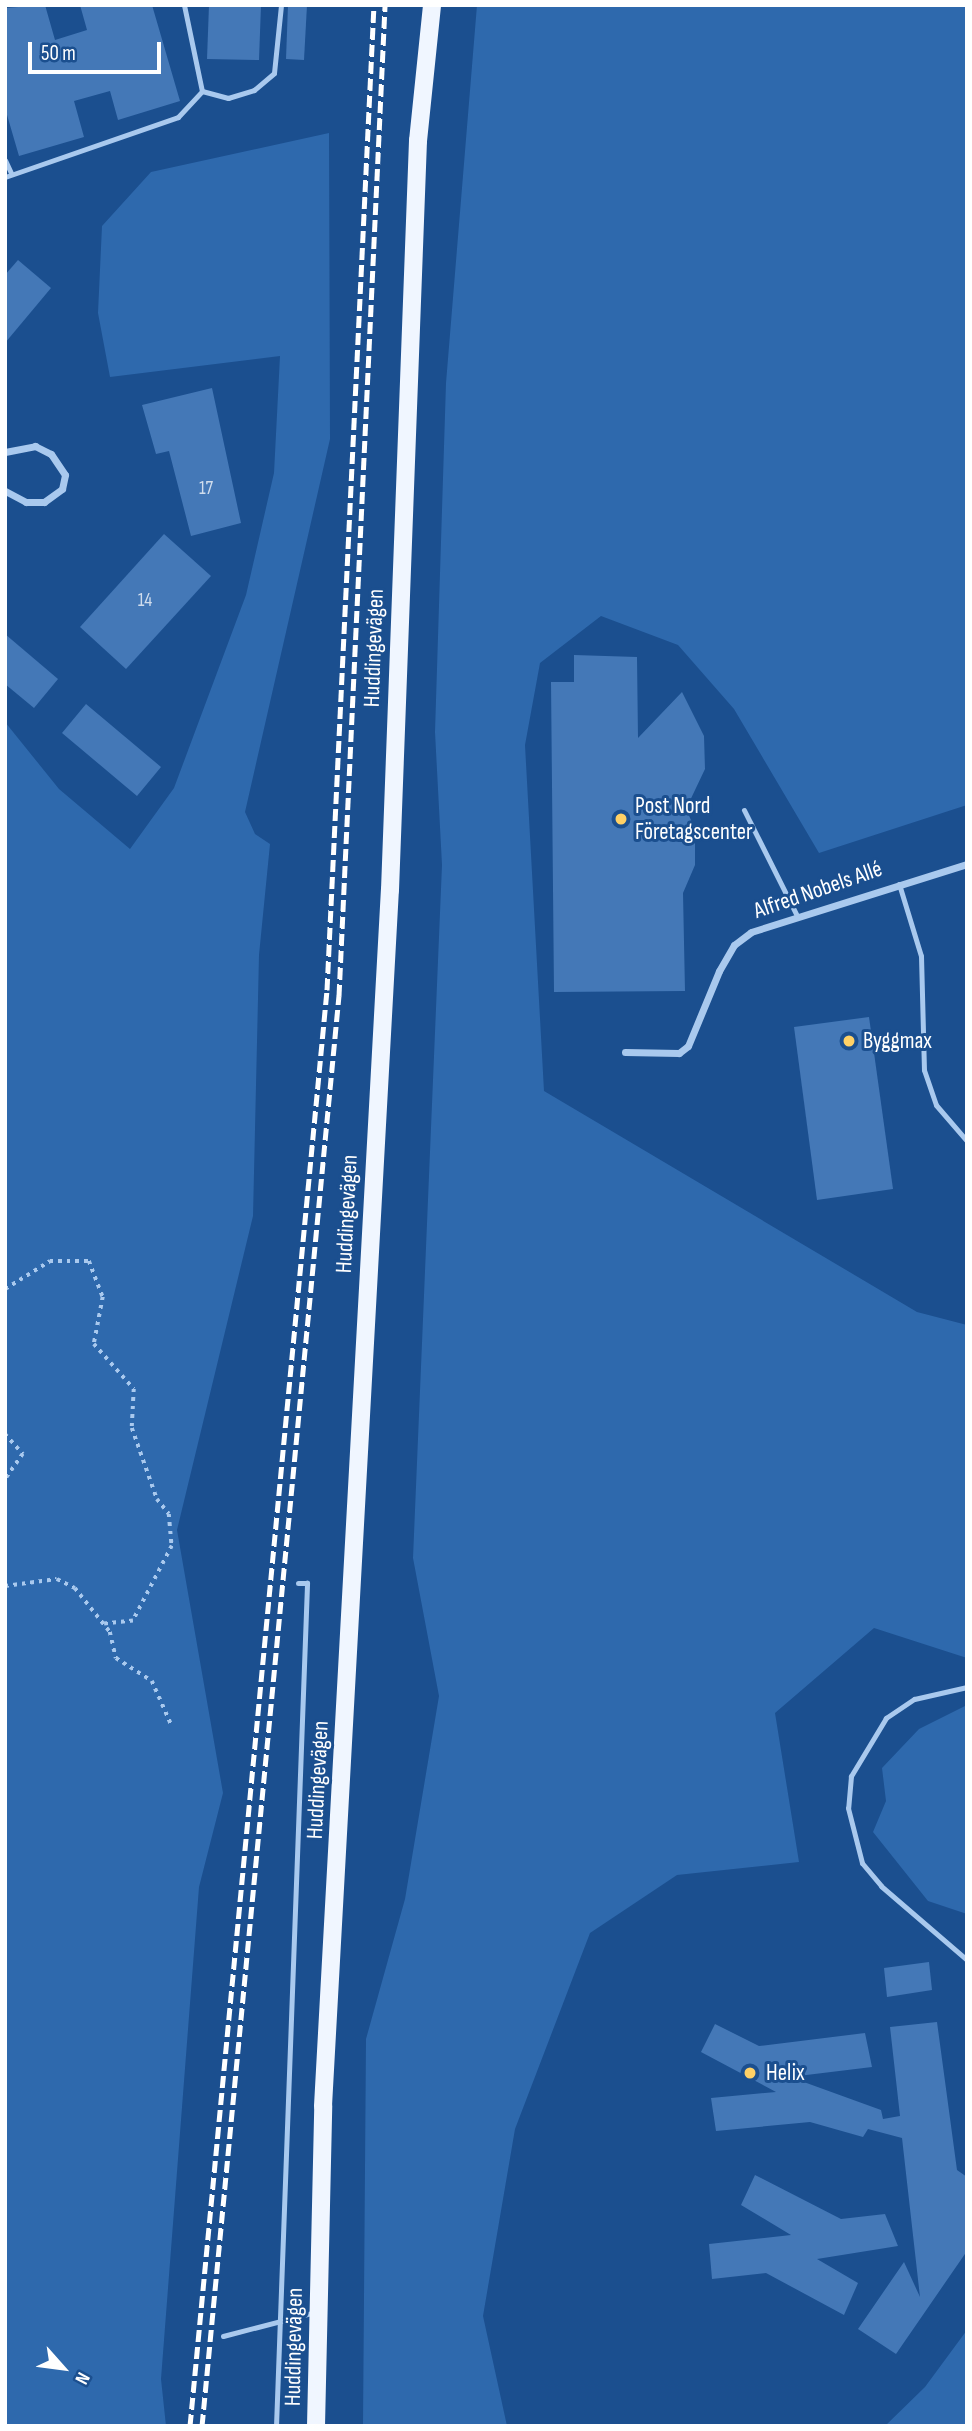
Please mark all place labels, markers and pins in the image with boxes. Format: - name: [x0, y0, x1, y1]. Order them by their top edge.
- place label: Post Nord Företagscenter: [635, 792, 753, 846]
- marker: Post Nord Företagscenter: [613, 811, 629, 827]
- place label: Byggmax: [863, 1027, 932, 1055]
- marker: Byggmax: [841, 1033, 857, 1049]
- place label: Helix: [766, 2059, 805, 2087]
- marker: Helix: [740, 2063, 760, 2083]

